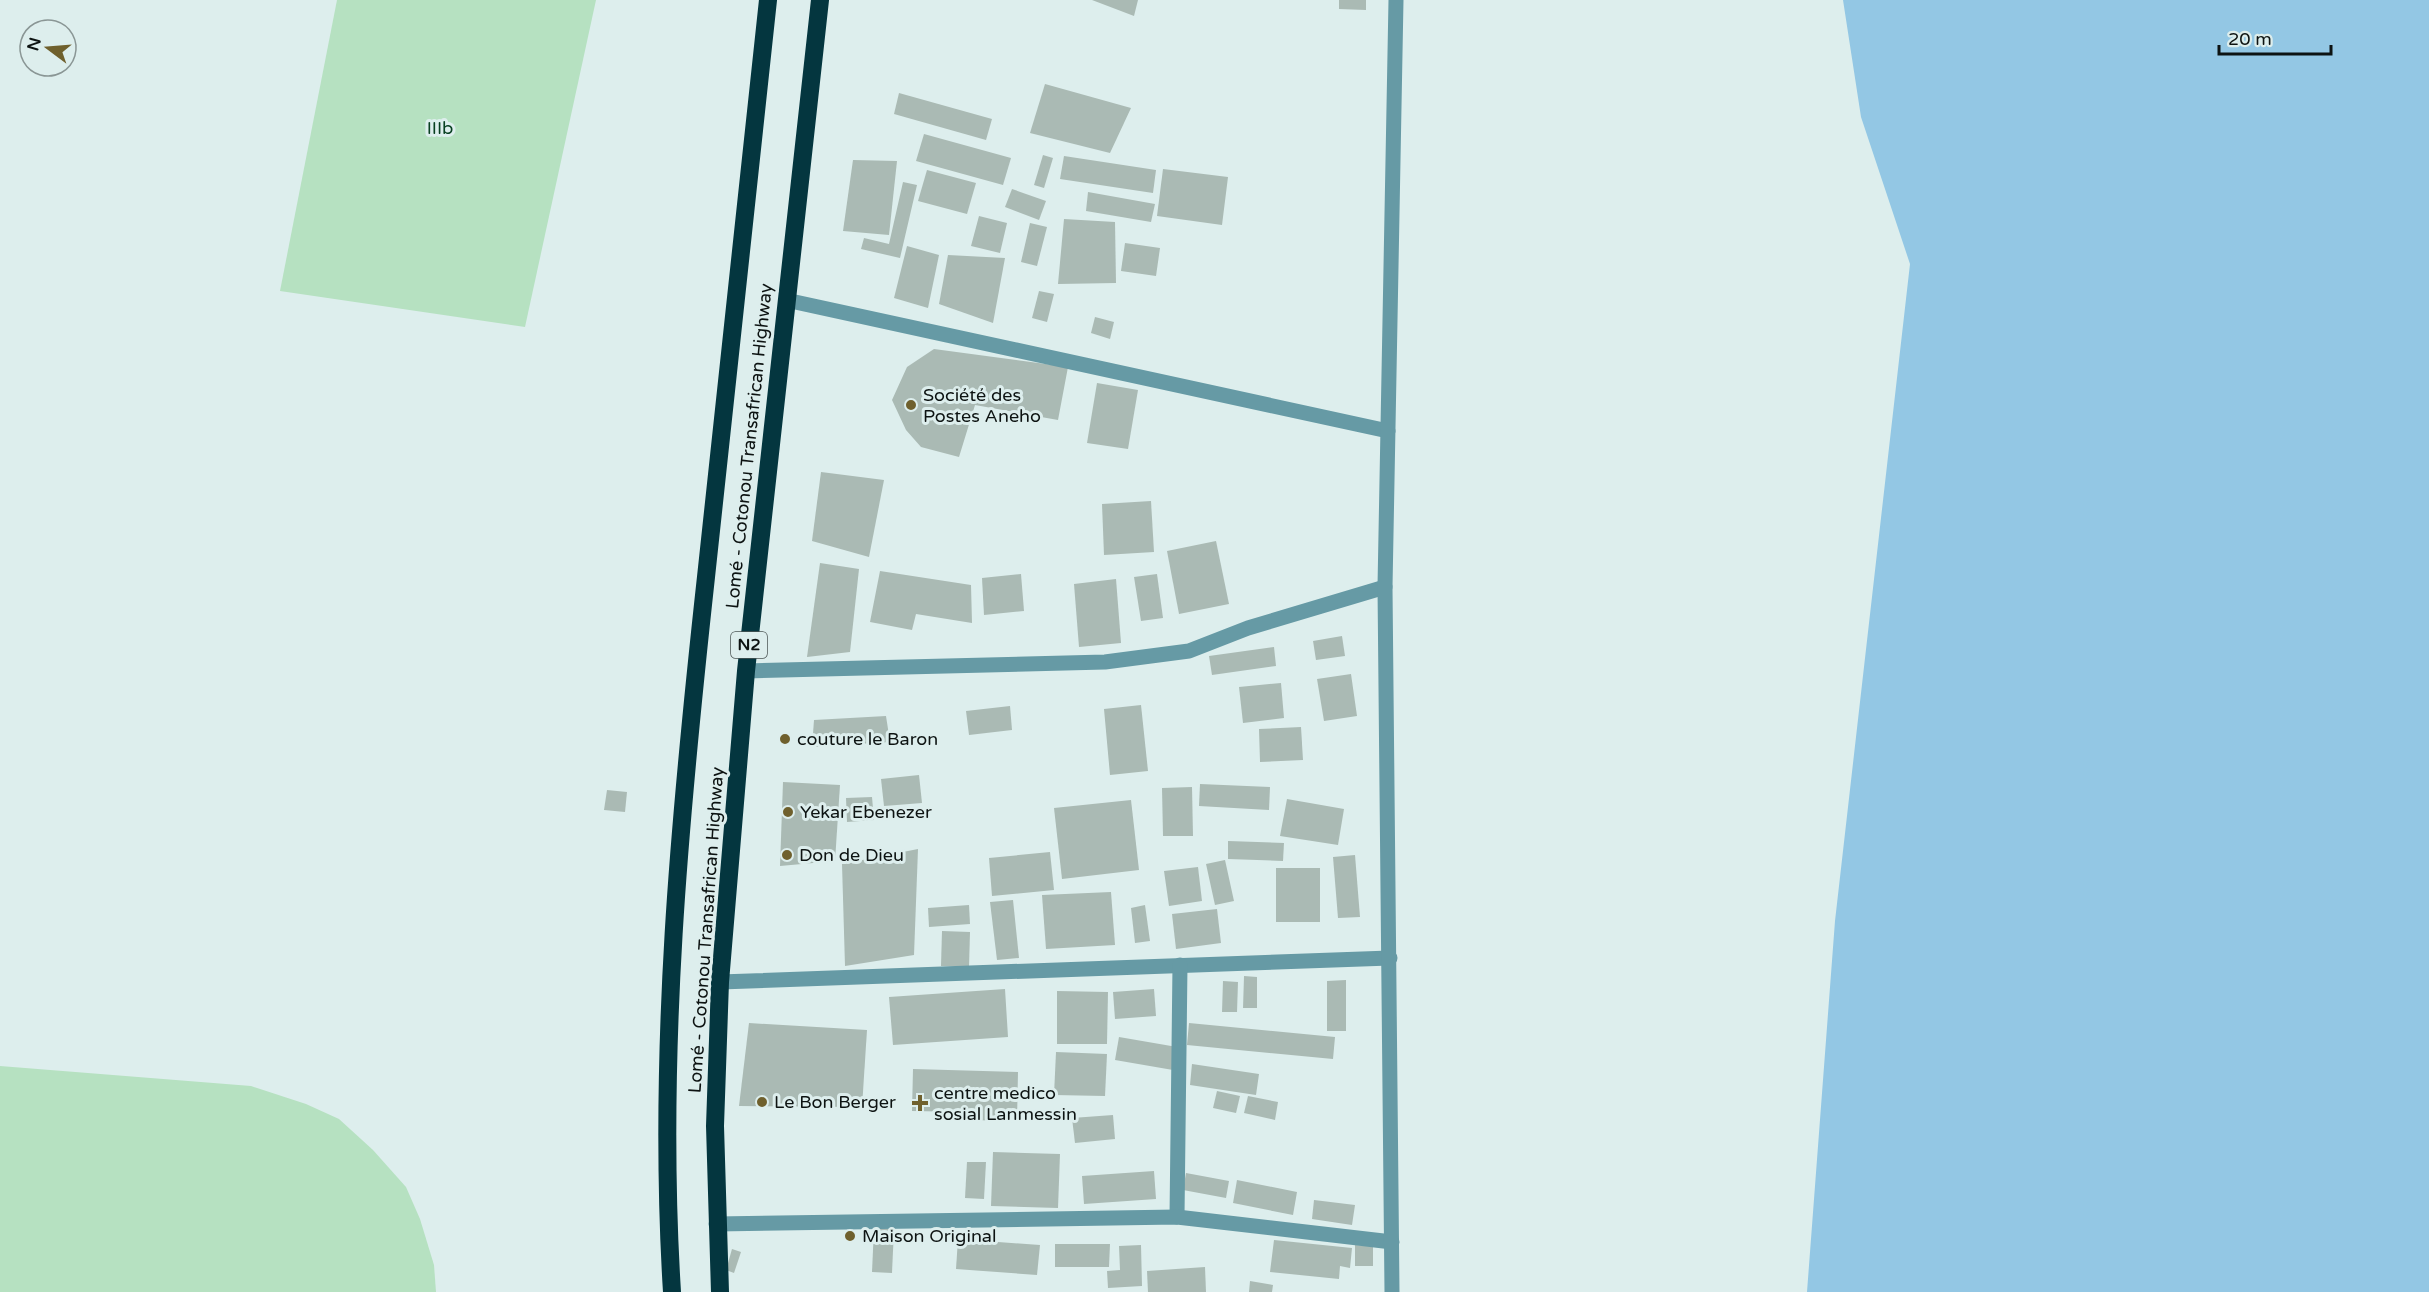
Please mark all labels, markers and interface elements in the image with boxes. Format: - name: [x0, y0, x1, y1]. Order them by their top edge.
- north arrow: [18, 18, 78, 78]
- scale bar: [2219, 18, 2332, 56]
- text: 20 m: [2228, 28, 2272, 50]
- text: N: [23, 35, 46, 53]
- park label: IIIb: [427, 117, 453, 139]
- street label: Lomé - Cotonou Transafrican Highway: [721, 282, 777, 610]
- place label: Société des Postes Aneho: [923, 384, 1041, 427]
- marker: Société des Postes Aneho: [904, 398, 918, 412]
- road number: N2: [731, 632, 767, 658]
- place label: couture le Baron: [797, 728, 938, 750]
- marker: couture le Baron: [778, 732, 792, 746]
- street label: Lomé - Cotonou Transafrican Highway: [684, 766, 728, 1094]
- place label: Yekar Ebenezer: [800, 801, 932, 823]
- marker: Yekar Ebenezer: [781, 805, 795, 819]
- place label: Don de Dieu: [799, 844, 904, 866]
- marker: Don de Dieu: [780, 848, 794, 862]
- place label: centre medico sosial Lanmessin: [934, 1082, 1077, 1125]
- place label: Le Bon Berger: [774, 1091, 896, 1113]
- marker: centre medico sosial Lanmessin: [911, 1094, 929, 1112]
- marker: Le Bon Berger: [755, 1095, 769, 1109]
- place label: Maison Original: [862, 1225, 996, 1247]
- marker: Maison Original: [843, 1229, 857, 1243]

